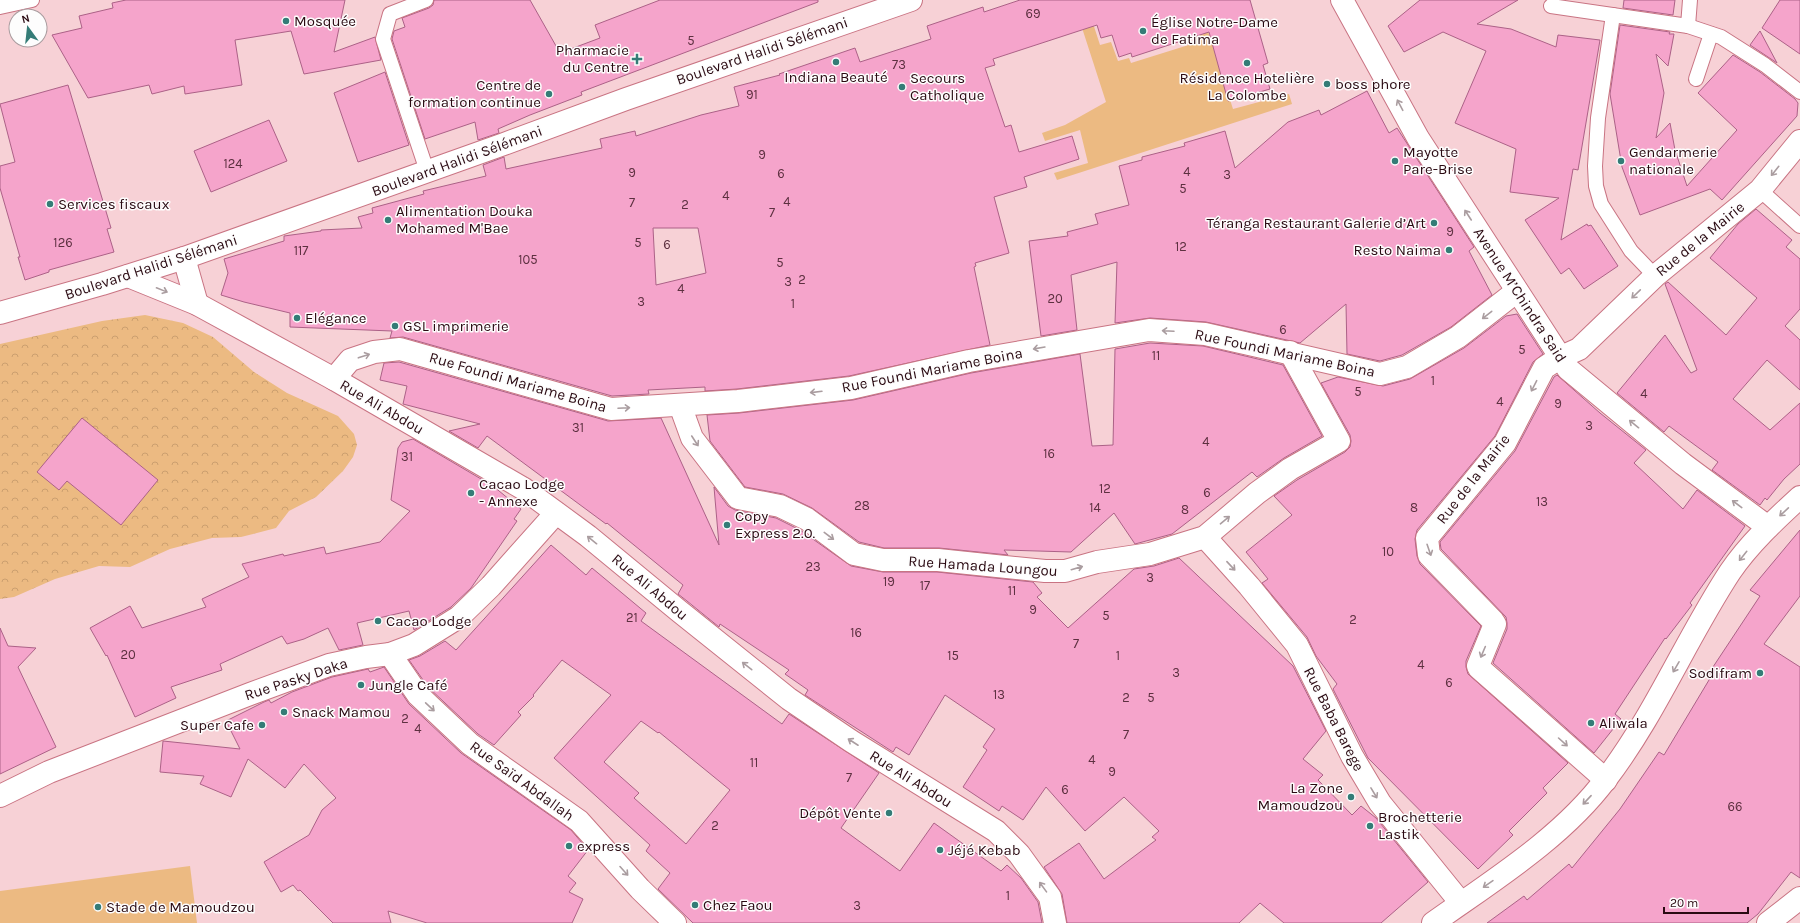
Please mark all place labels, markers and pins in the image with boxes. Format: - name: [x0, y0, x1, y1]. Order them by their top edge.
- place label: Mosquée: [294, 12, 356, 30]
- place label: Église Notre-Dame de Fatima: [1151, 13, 1278, 48]
- marker: Mosquée: [281, 16, 291, 26]
- marker: Église Notre-Dame de Fatima: [1138, 26, 1148, 36]
- place label: Pharmacie du Centre: [556, 41, 629, 76]
- marker: Pharmacie du Centre: [632, 54, 642, 64]
- marker: Indiana Beauté: [831, 57, 841, 67]
- marker: Résidence Hotelière La Colombe: [1242, 58, 1252, 68]
- place label: Indiana Beauté: [784, 68, 888, 86]
- place label: Secours Catholique: [910, 69, 985, 104]
- place label: Résidence Hotelière La Colombe: [1180, 69, 1314, 104]
- place label: boss phore: [1335, 75, 1411, 93]
- place label: Centre de formation continue: [408, 76, 541, 111]
- marker: boss phore: [1322, 79, 1332, 89]
- marker: Secours Catholique: [897, 82, 907, 92]
- marker: Centre de formation continue: [544, 89, 554, 99]
- place label: Mayotte Pare-Brise: [1403, 143, 1473, 178]
- place label: Gendarmerie nationale: [1629, 143, 1717, 178]
- marker: Mayotte Pare-Brise: [1390, 156, 1400, 166]
- marker: Gendarmerie nationale: [1616, 156, 1626, 166]
- place label: Services fiscaux: [58, 195, 170, 213]
- marker: Services fiscaux: [45, 199, 55, 209]
- place label: Alimentation Douka Mohamed M'Bae: [396, 202, 533, 237]
- place label: Téranga Restaurant Galerie d’Art: [1206, 214, 1426, 232]
- marker: Alimentation Douka Mohamed M'Bae: [383, 215, 393, 225]
- marker: Téranga Restaurant Galerie d’Art: [1429, 218, 1439, 228]
- place label: Resto Naima: [1354, 241, 1441, 259]
- marker: Resto Naima: [1444, 245, 1454, 255]
- place label: Elégance: [305, 309, 367, 327]
- marker: Elégance: [292, 313, 302, 323]
- place label: GSL imprimerie: [403, 317, 509, 335]
- marker: GSL imprimerie: [390, 321, 400, 331]
- place label: Cacao Lodge - Annexe: [479, 475, 564, 510]
- marker: Cacao Lodge - Annexe: [466, 488, 476, 498]
- place label: Copy Express 2.0.: [735, 507, 816, 542]
- marker: Copy Express 2.0.: [722, 520, 732, 530]
- place label: Cacao Lodge: [386, 612, 471, 630]
- marker: Cacao Lodge: [373, 616, 383, 626]
- place label: Sodifram: [1689, 664, 1752, 682]
- marker: Sodifram: [1755, 668, 1765, 678]
- place label: Jungle Café: [369, 676, 447, 694]
- marker: Jungle Café: [356, 680, 366, 690]
- place label: Snack Mamou: [292, 703, 390, 721]
- marker: Snack Mamou: [279, 707, 289, 717]
- place label: Aliwala: [1599, 714, 1648, 732]
- place label: Super Cafe: [180, 716, 254, 734]
- marker: Aliwala: [1586, 718, 1596, 728]
- marker: Super Cafe: [257, 720, 267, 730]
- place label: La Zone Mamoudzou: [1257, 779, 1343, 814]
- marker: La Zone Mamoudzou: [1346, 792, 1356, 802]
- place label: Dépôt Vente: [799, 804, 881, 822]
- marker: Dépôt Vente: [884, 808, 894, 818]
- place label: Brochetterie Lastik: [1378, 808, 1462, 843]
- marker: Brochetterie Lastik: [1365, 821, 1375, 831]
- place label: express: [577, 837, 630, 855]
- marker: express: [564, 841, 574, 851]
- place label: Jéjé Kebab: [948, 841, 1021, 859]
- marker: Jéjé Kebab: [935, 845, 945, 855]
- place label: Chez Faou: [703, 896, 773, 914]
- place label: Stade de Mamoudzou: [106, 898, 255, 916]
- marker: Chez Faou: [690, 900, 700, 910]
- marker: Stade de Mamoudzou: [93, 902, 103, 912]

